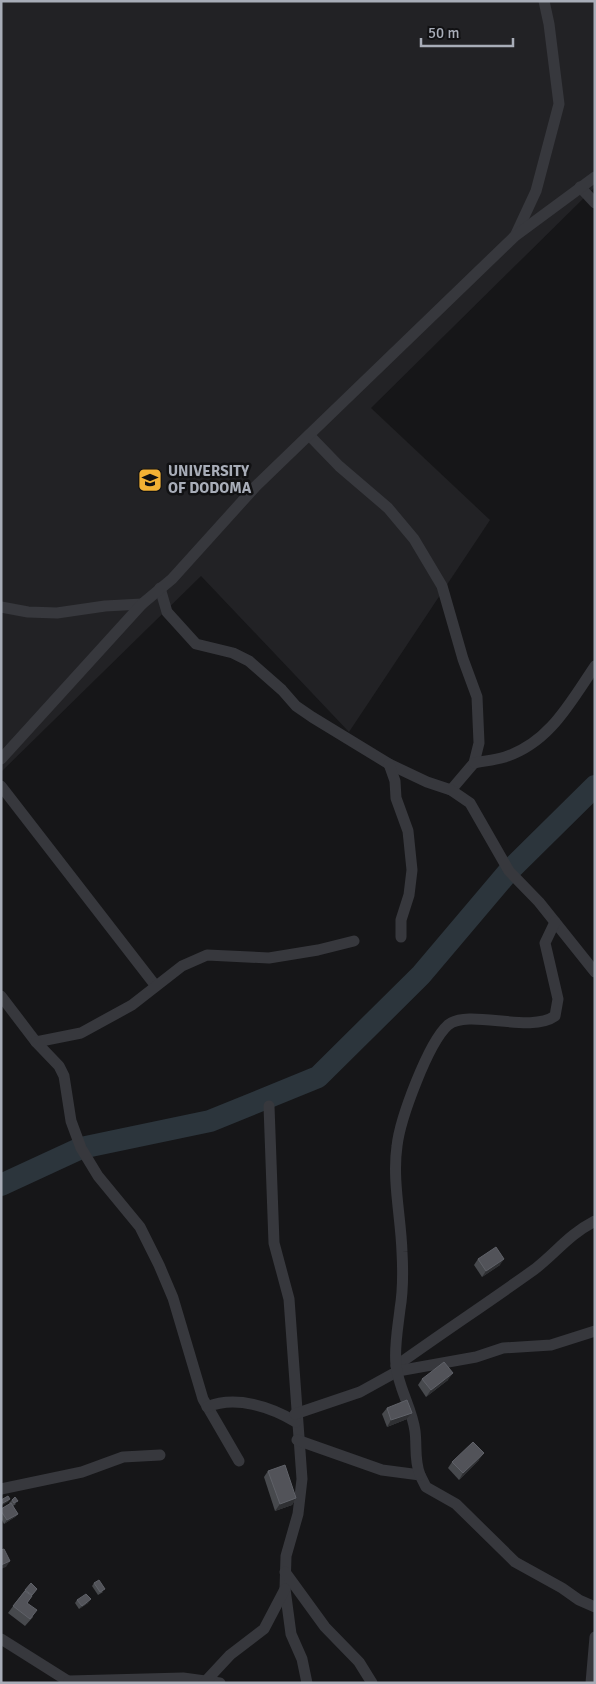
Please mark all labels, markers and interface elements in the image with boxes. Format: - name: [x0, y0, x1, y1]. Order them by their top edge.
- scale bar: [421, 15, 514, 47]
- text: 50 m: [428, 24, 459, 42]
- place label: UNIVERSITY OF DODOMA: [168, 462, 252, 497]
- school or university icon: UNIVERSITY OF DODOMA: [137, 467, 163, 493]

